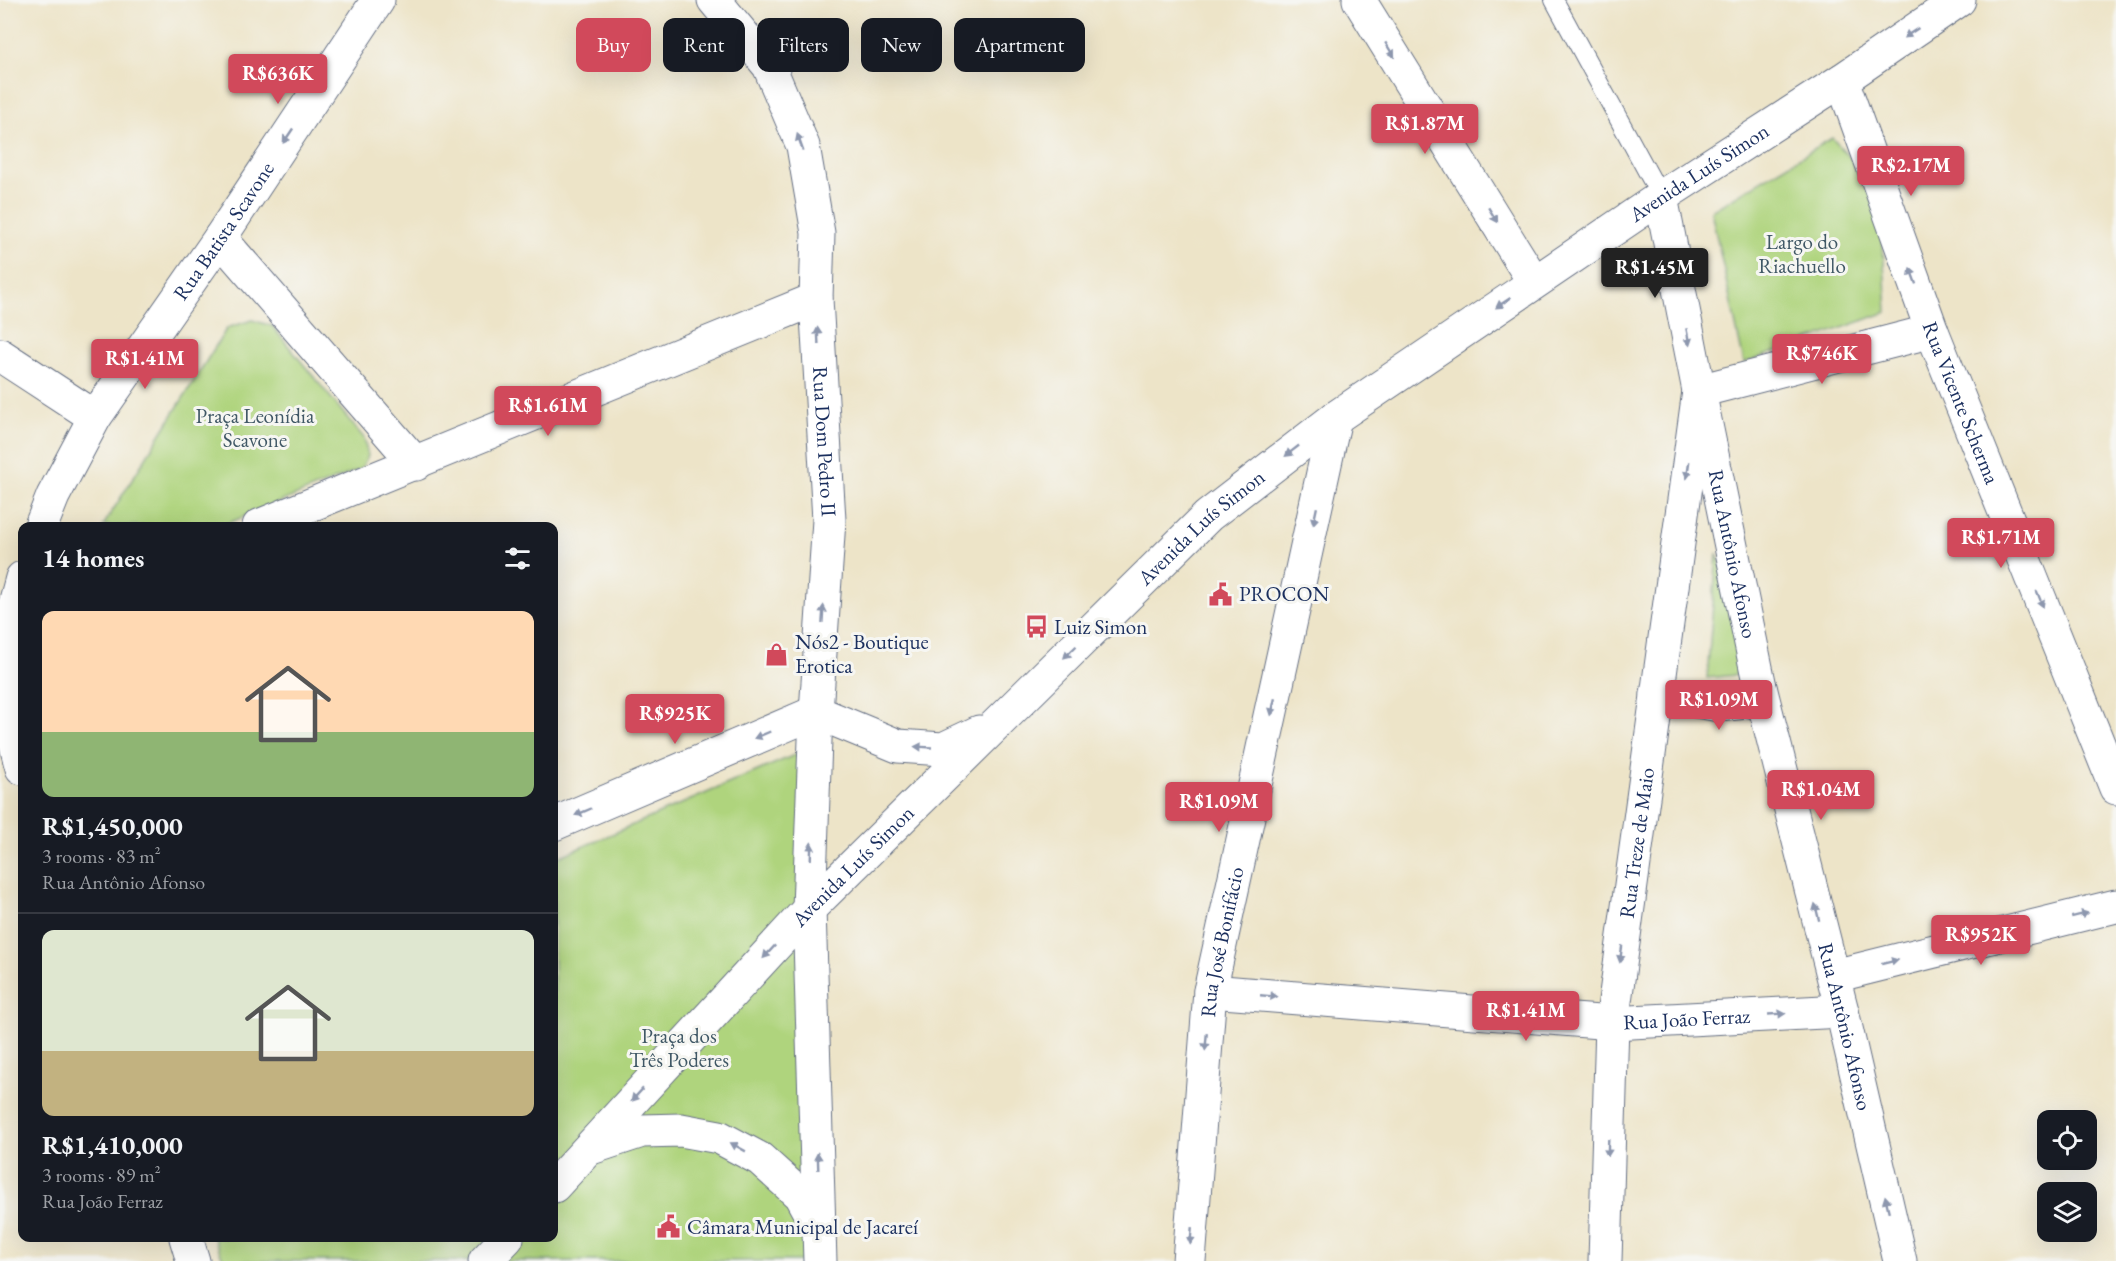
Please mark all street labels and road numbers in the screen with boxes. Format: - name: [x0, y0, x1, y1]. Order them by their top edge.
- street label: Avenida Luís Simon: [1623, 117, 1774, 228]
- street label: Rua Batista Scavone: [167, 156, 280, 305]
- street label: Rua Vicente Scherma: [1917, 318, 2006, 488]
- street label: Rua Dom Pedro II: [807, 366, 843, 518]
- street label: Avenida Luís Simon: [1131, 463, 1270, 592]
- street label: Rua Antônio Afonso: [1703, 467, 1764, 641]
- street label: Rua Treze de Maio: [1613, 766, 1660, 920]
- street label: Avenida Luís Simon: [785, 799, 920, 933]
- street label: Rua José Bonifácio: [1194, 864, 1250, 1018]
- street label: Rua Antônio Afonso: [1812, 940, 1879, 1113]
- street label: Rua João Ferraz: [1622, 1002, 1751, 1035]

